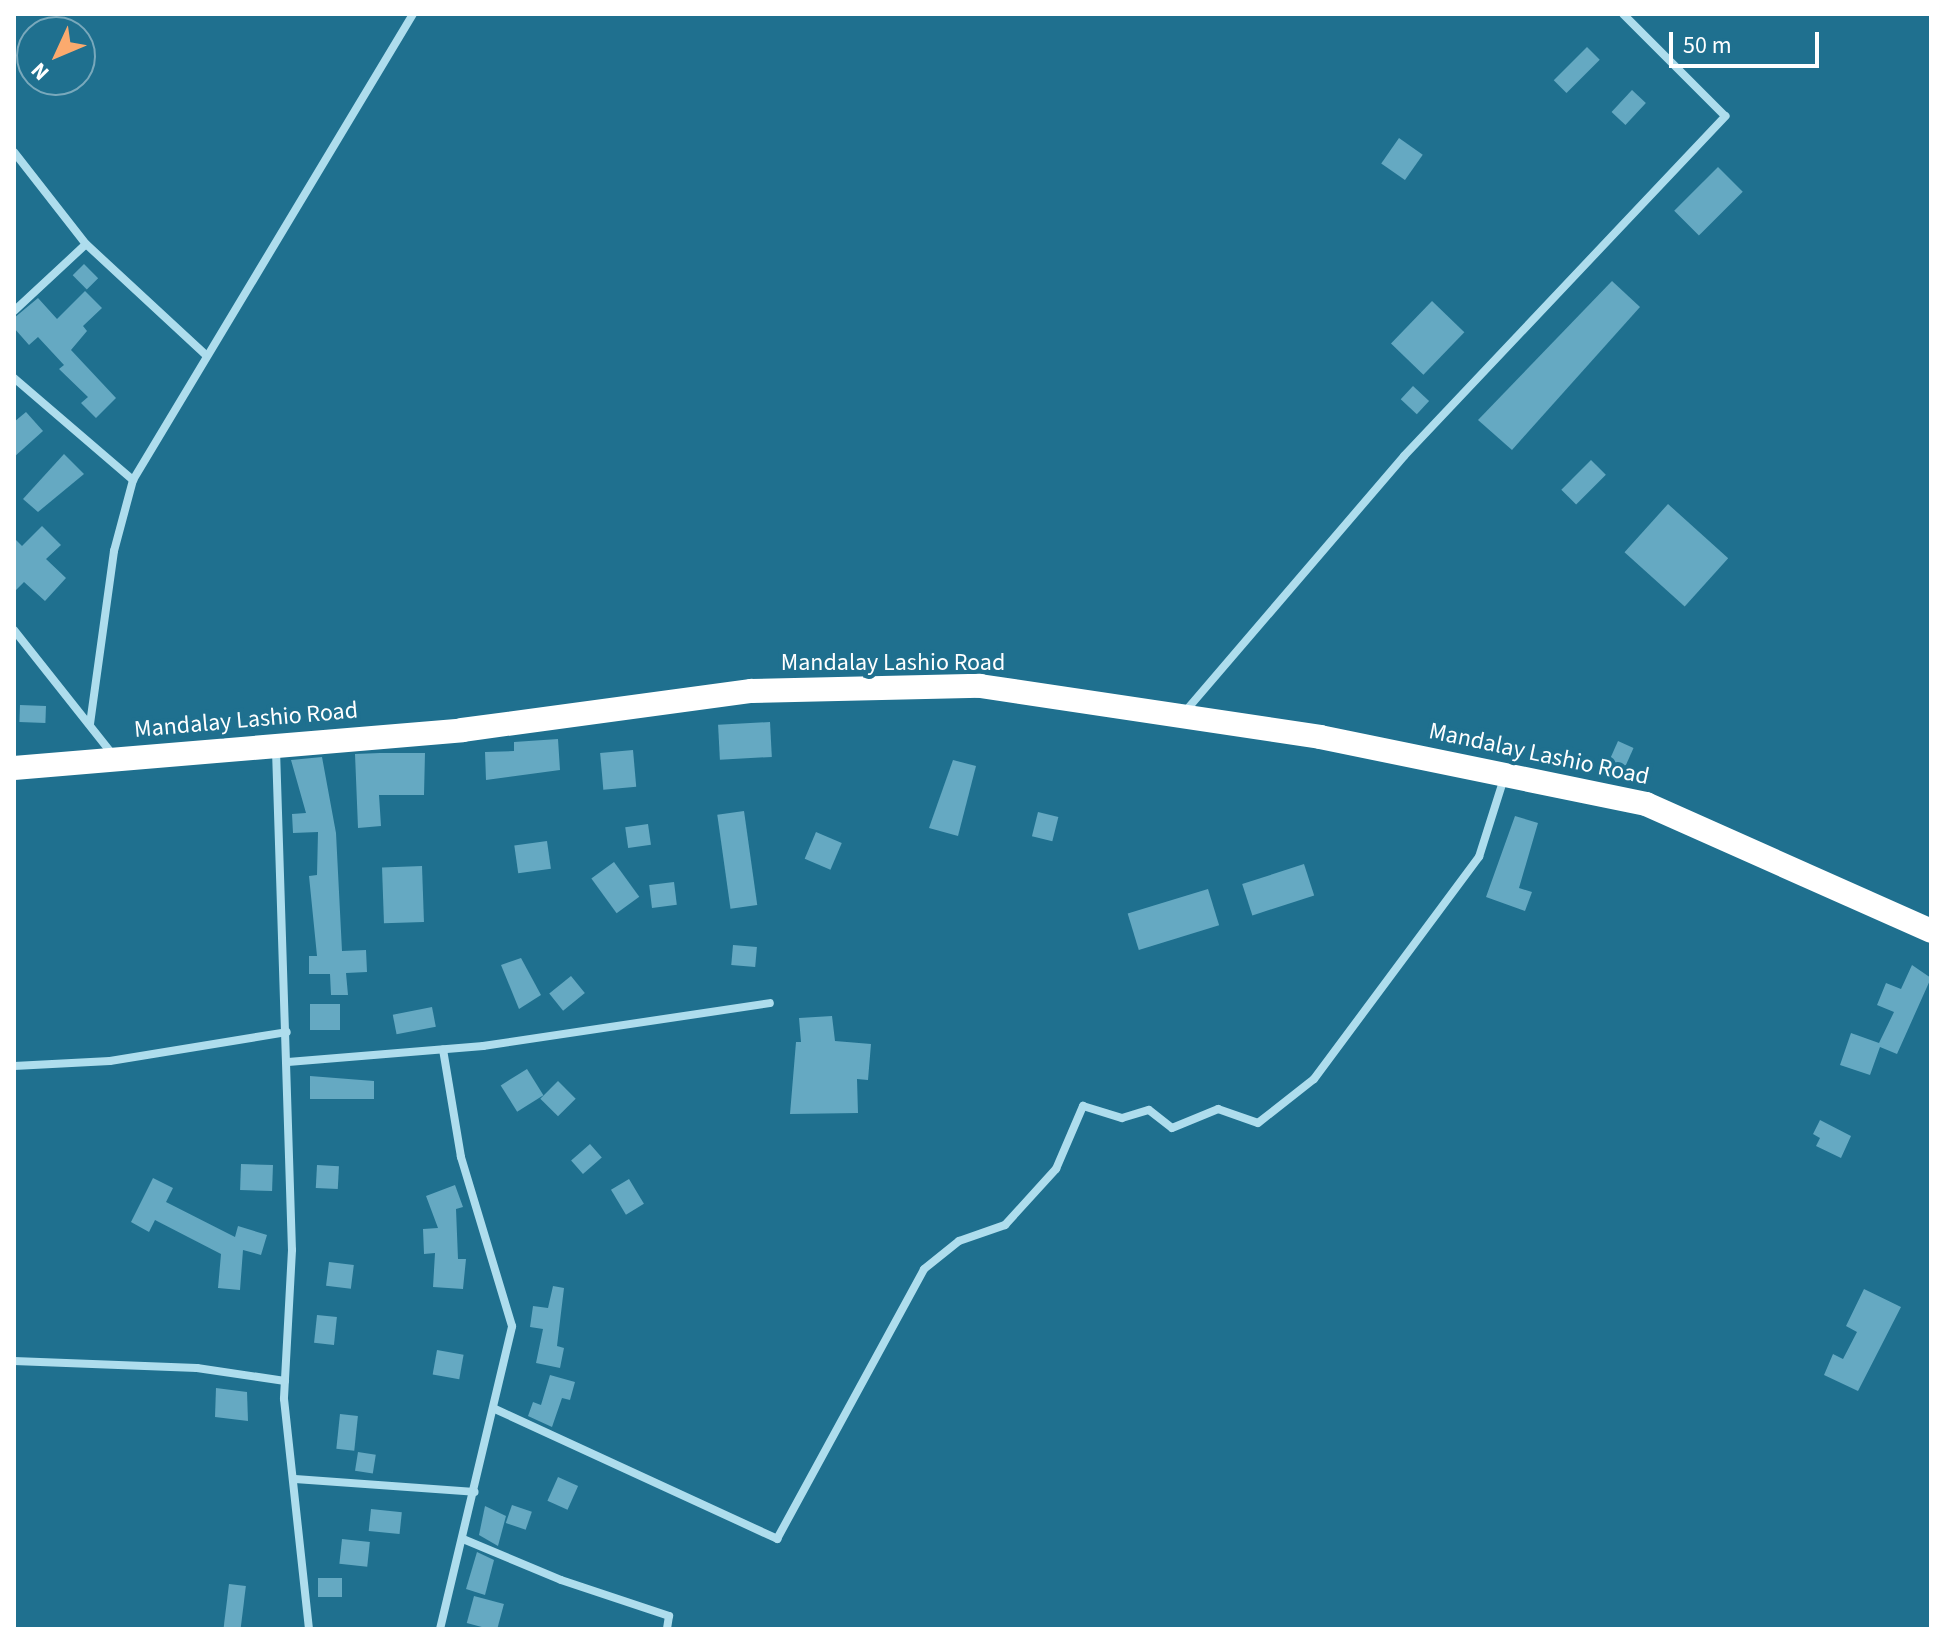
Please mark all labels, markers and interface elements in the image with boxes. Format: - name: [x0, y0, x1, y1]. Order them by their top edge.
- north arrow: [16, 16, 96, 96]
- scale bar: [1673, 16, 1823, 66]
- text: 50 m: [1683, 28, 1732, 63]
- text: N: [24, 55, 57, 88]
- street label: Mandalay Lashio Road: [781, 649, 1005, 677]
- street label: Mandalay Lashio Road: [133, 696, 359, 744]
- street label: Mandalay Lashio Road: [1426, 717, 1652, 791]

